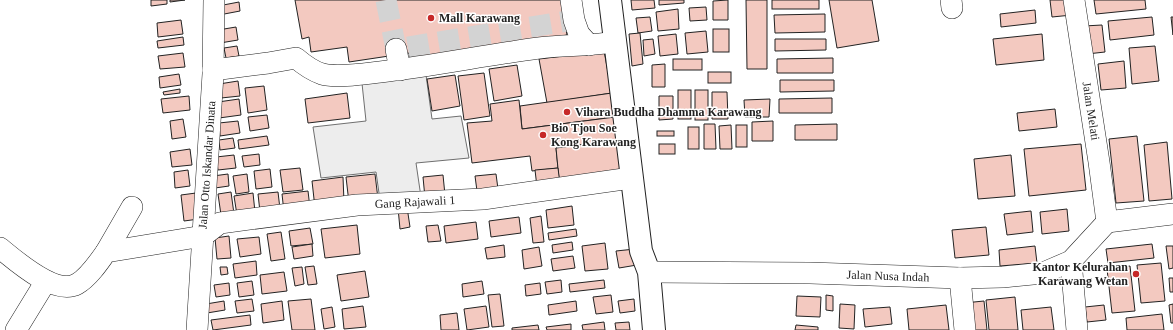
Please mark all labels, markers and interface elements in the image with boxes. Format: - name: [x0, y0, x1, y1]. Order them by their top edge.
- place label: Mall Karawang: [439, 11, 520, 25]
- marker: Mall Karawang: [426, 13, 436, 23]
- street label: Jalan Melati: [1079, 81, 1103, 142]
- street label: Jalan Otto Iskandar Dinata: [196, 100, 219, 229]
- place label: Vihara Buddha Dhamma Karawang: [575, 105, 762, 119]
- marker: Vihara Buddha Dhamma Karawang: [562, 107, 572, 117]
- place label: Bio Tjou Soe Kong Karawang: [551, 121, 636, 149]
- marker: Bio Tjou Soe Kong Karawang: [538, 130, 548, 140]
- street label: Gang Rajawali 1: [374, 193, 456, 211]
- place label: Kantor Kelurahan Karawang Wetan: [1033, 260, 1128, 288]
- street label: Jalan Nusa Indah: [846, 268, 930, 284]
- marker: Kantor Kelurahan Karawang Wetan: [1131, 269, 1141, 279]

